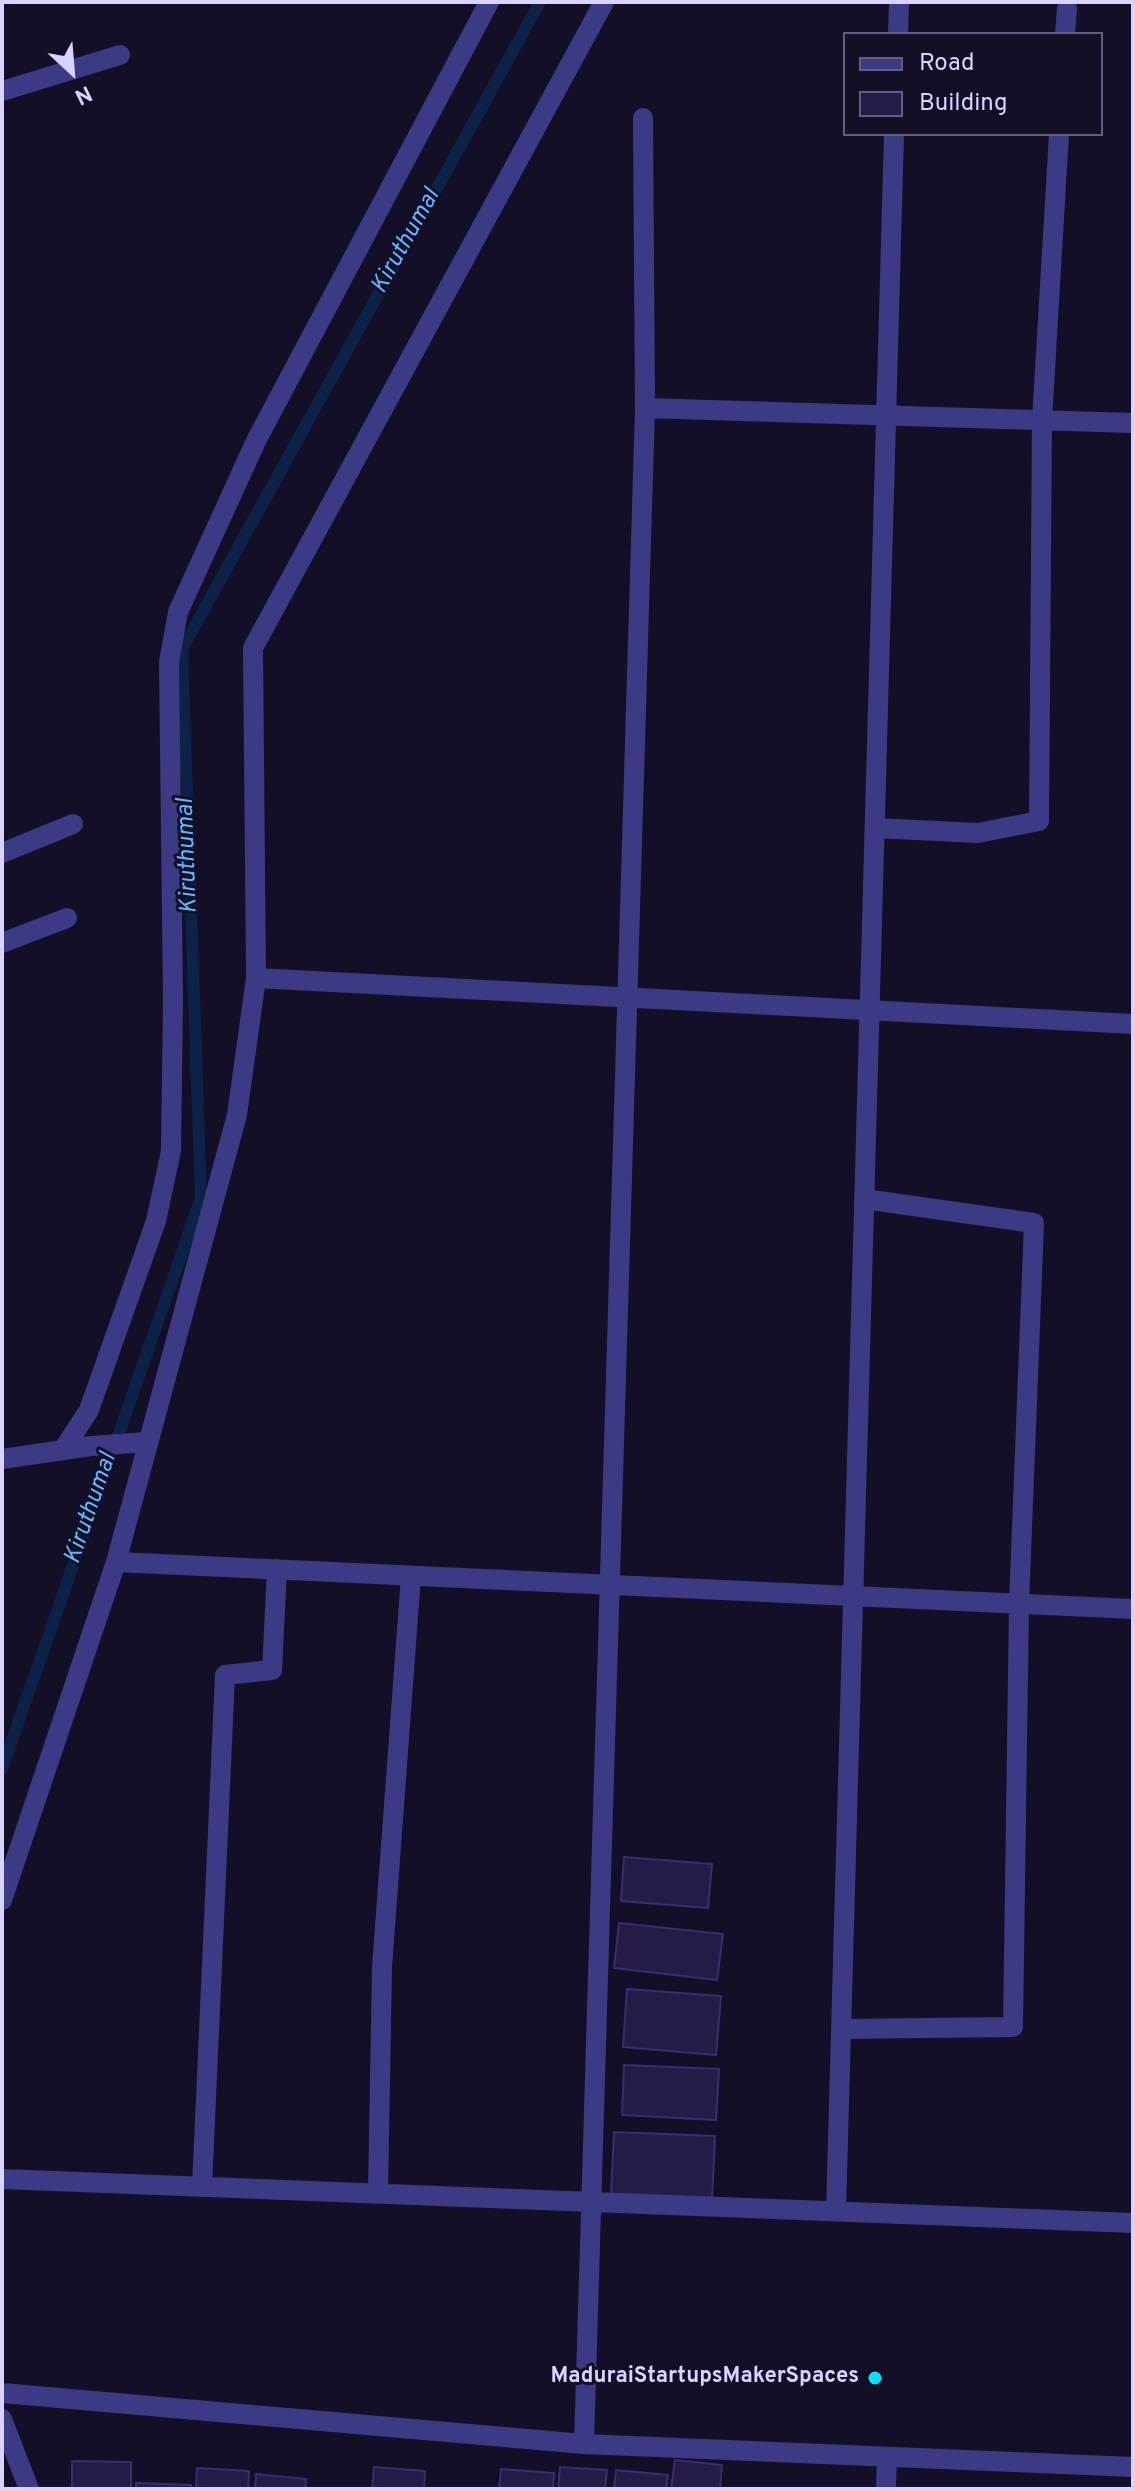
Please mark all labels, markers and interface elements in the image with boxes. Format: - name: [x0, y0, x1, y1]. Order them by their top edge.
- north arrow: [32, 32, 112, 112]
- legend: [843, 32, 1103, 136]
- text: Road: [919, 49, 975, 79]
- text: N: [70, 78, 96, 110]
- text: Building: [919, 89, 1008, 119]
- water label: Kiruthumal: [366, 185, 448, 299]
- water label: Kiruthumal: [173, 798, 205, 914]
- water label: Kiruthumal: [60, 1450, 124, 1568]
- place label: MaduraiStartupsMakerSpaces: [551, 2365, 859, 2391]
- marker: MaduraiStartupsMakerSpaces: [866, 2369, 884, 2387]

